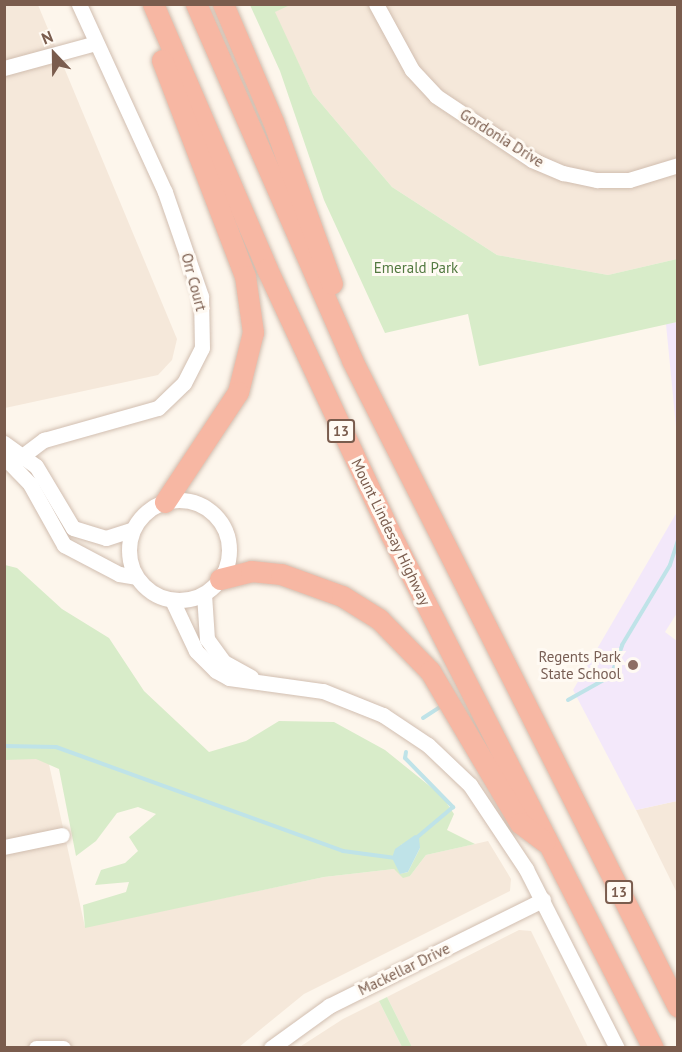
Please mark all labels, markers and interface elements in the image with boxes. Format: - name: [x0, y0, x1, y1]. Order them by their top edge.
- north arrow: [24, 24, 84, 84]
- text: N: [39, 26, 56, 49]
- street label: Gordonia Drive: [457, 105, 547, 171]
- street label: Orr Court: [178, 251, 210, 313]
- park label: Emerald Park: [374, 259, 458, 277]
- road number: 13: [326, 420, 356, 442]
- street label: Mount Lindesay Highway: [348, 455, 434, 609]
- place label: Regents Park State School: [538, 647, 621, 682]
- marker: Regents Park State School: [626, 658, 640, 672]
- road number: 13: [604, 881, 634, 903]
- street label: Mackellar Drive: [355, 939, 453, 999]

